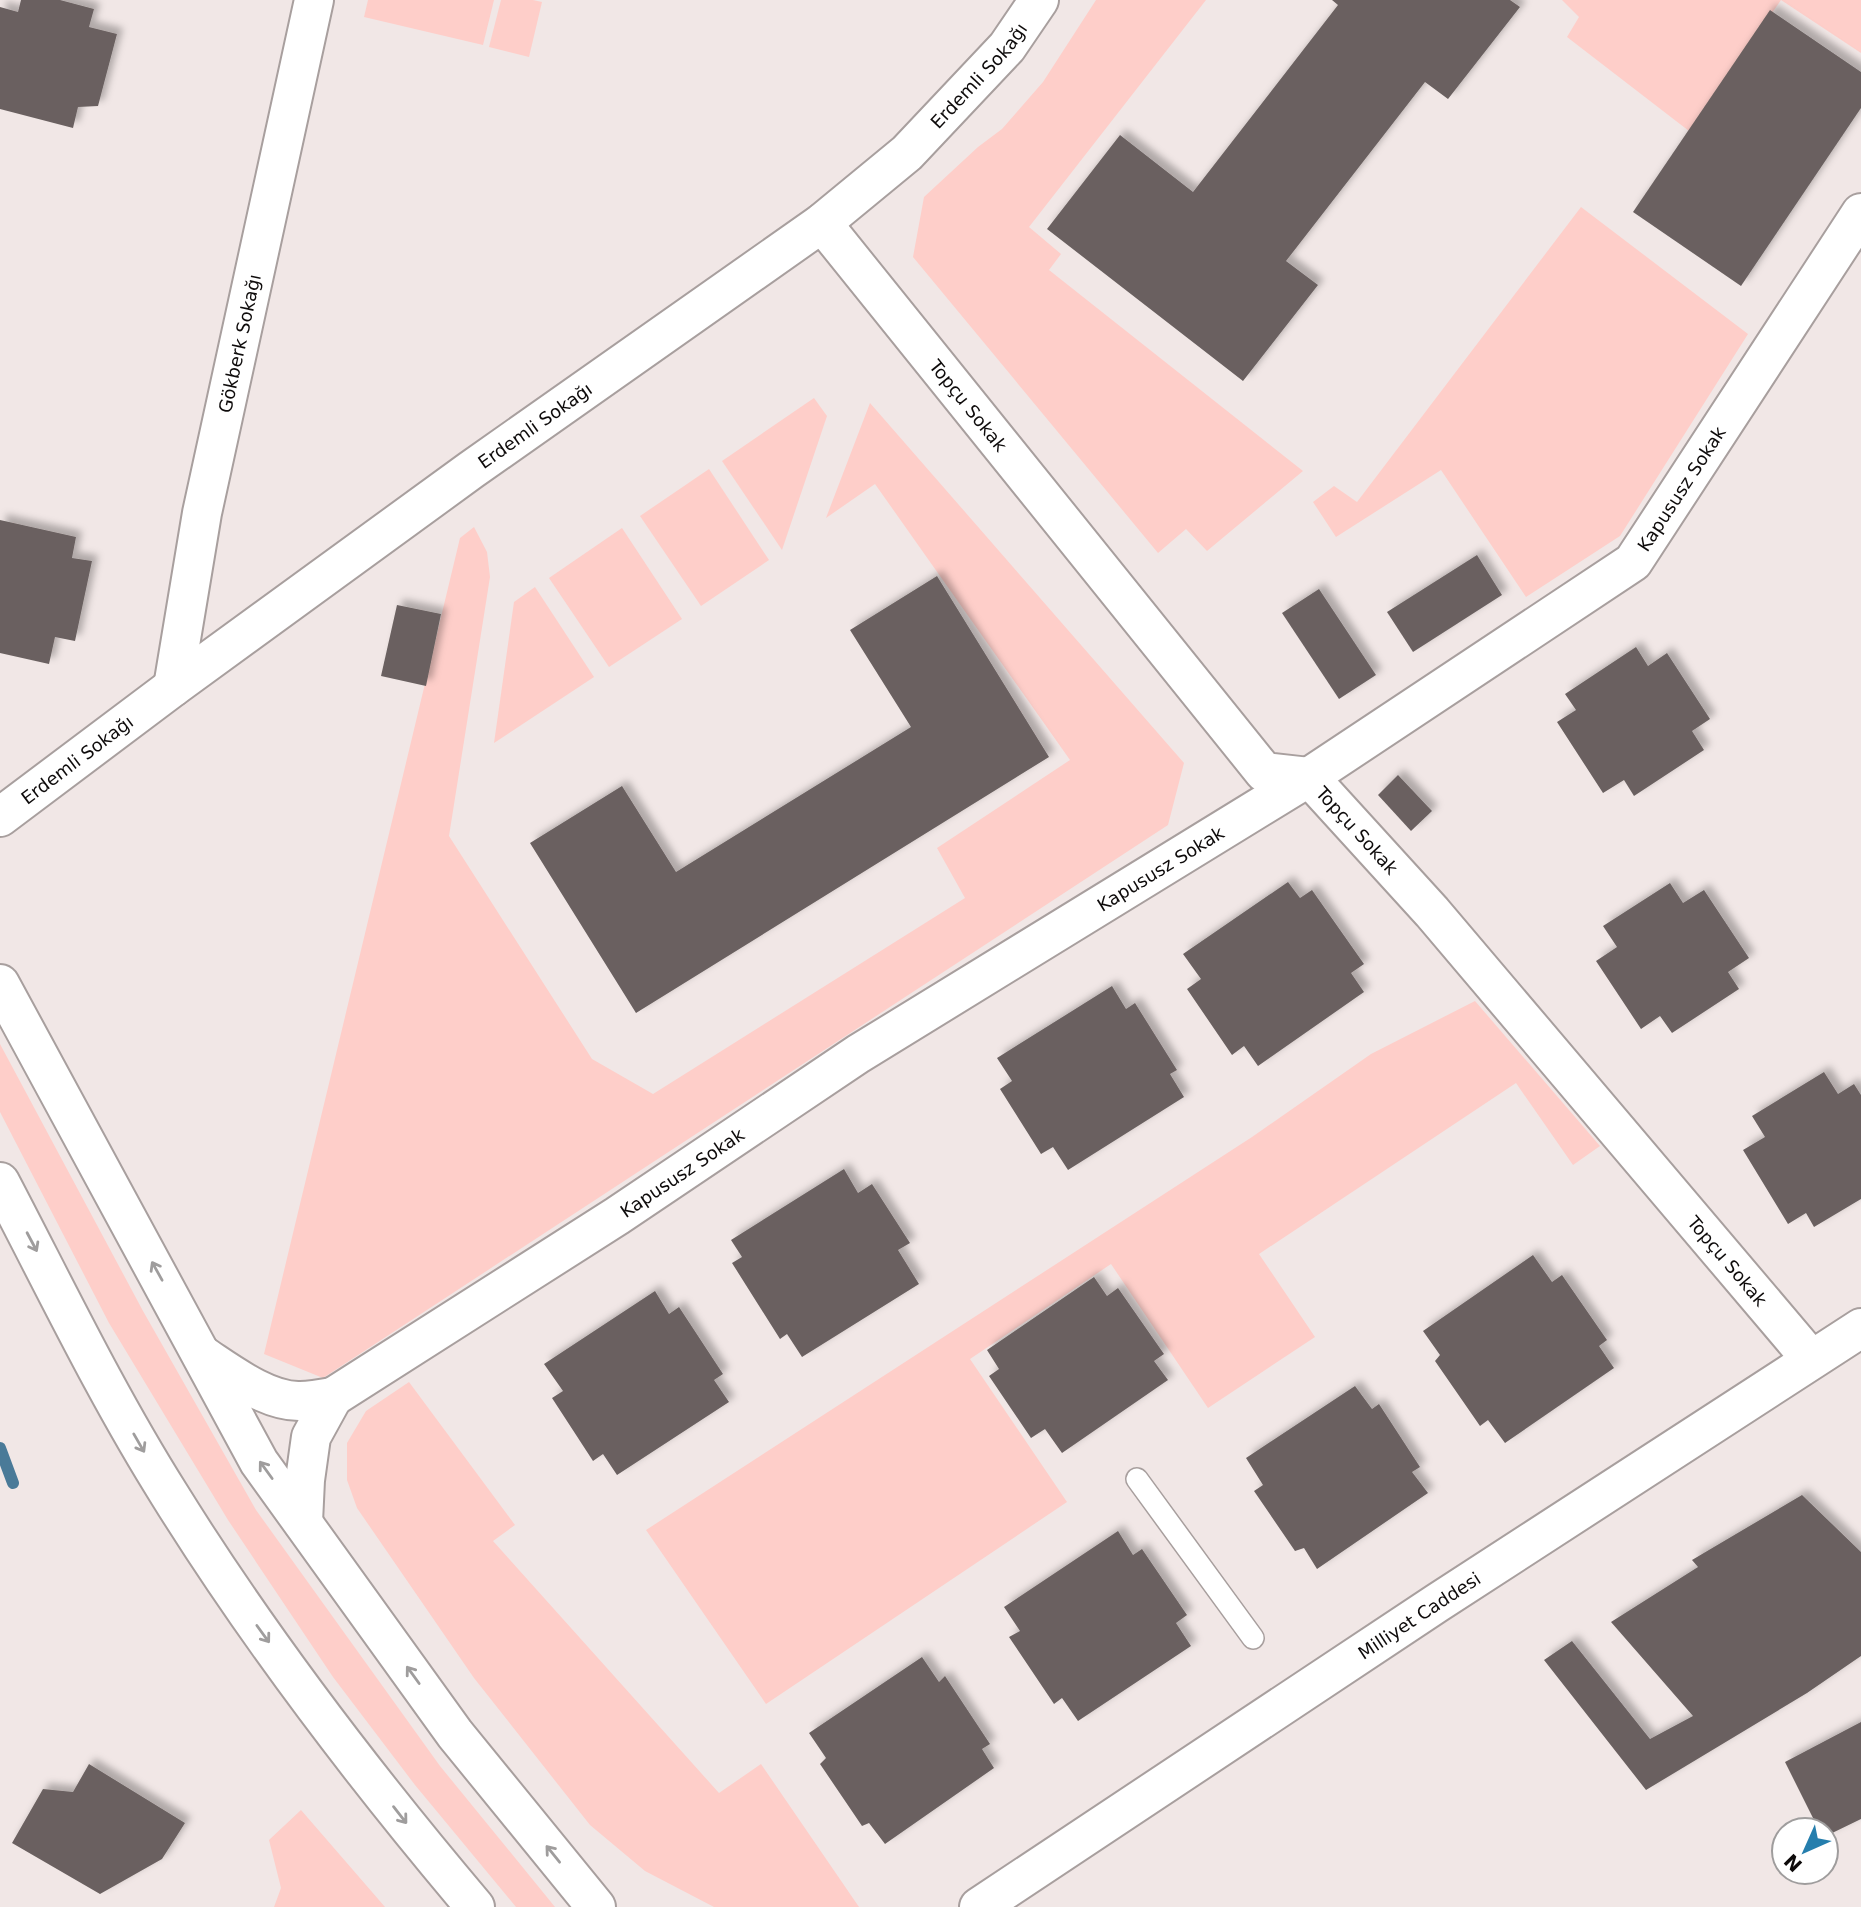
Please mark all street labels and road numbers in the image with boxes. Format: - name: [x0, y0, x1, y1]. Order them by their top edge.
- street label: Erdemli Sokağı: [926, 19, 1031, 132]
- street label: Gökberk Sokağı: [214, 272, 264, 415]
- street label: Topçu Sokak: [925, 354, 1012, 456]
- street label: Erdemli Sokağı: [474, 378, 596, 472]
- street label: Kapususz Sokak: [1633, 422, 1730, 555]
- street label: Erdemli Sokağı: [17, 711, 137, 808]
- street label: Topçu Sokak: [1311, 781, 1403, 879]
- street label: Kapususz Sokak: [1093, 821, 1228, 915]
- street label: Kapususz Sokak: [616, 1123, 748, 1221]
- street label: Topçu Sokak: [1683, 1211, 1772, 1311]
- street label: Milliyet Caddesi: [1354, 1567, 1484, 1663]

